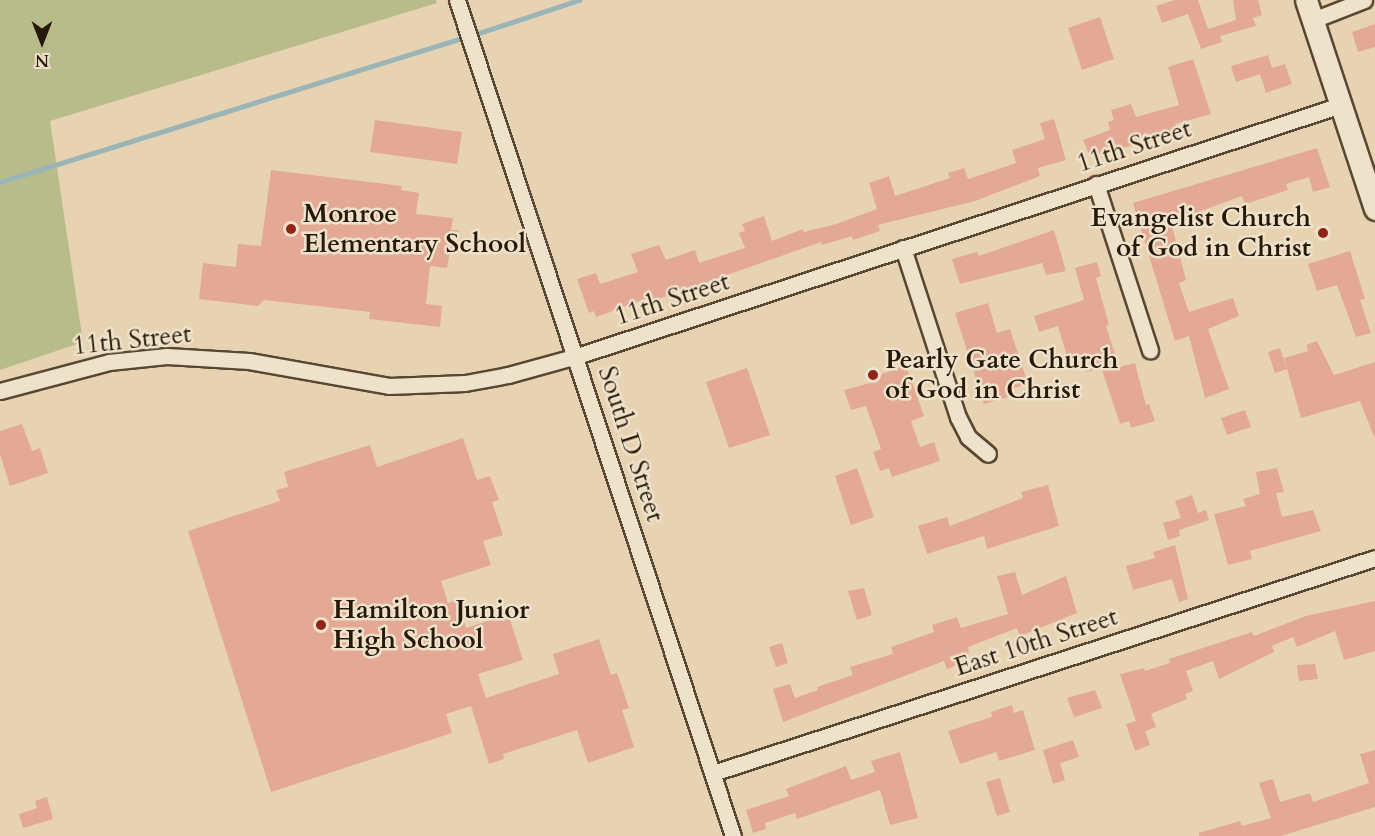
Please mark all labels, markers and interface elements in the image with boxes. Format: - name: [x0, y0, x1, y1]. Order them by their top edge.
- north arrow: [12, 12, 72, 72]
- text: N: [35, 49, 49, 71]
- street label: 11th Street: [1073, 113, 1195, 179]
- place label: Monroe Elementary School: [303, 198, 526, 260]
- place label: Evangelist Church of God in Christ: [1091, 202, 1311, 264]
- marker: Monroe Elementary School: [284, 222, 298, 236]
- marker: Evangelist Church of God in Christ: [1316, 226, 1330, 240]
- street label: 11th Street: [611, 266, 733, 332]
- street label: 11th Street: [71, 318, 193, 362]
- place label: Pearly Gate Church of God in Christ: [885, 344, 1119, 406]
- street label: South D Street: [591, 362, 671, 526]
- marker: Pearly Gate Church of God in Christ: [866, 368, 880, 382]
- place label: Hamilton Junior High School: [333, 594, 530, 656]
- street label: East 10th Street: [950, 601, 1122, 683]
- marker: Hamilton Junior High School: [314, 618, 328, 632]

